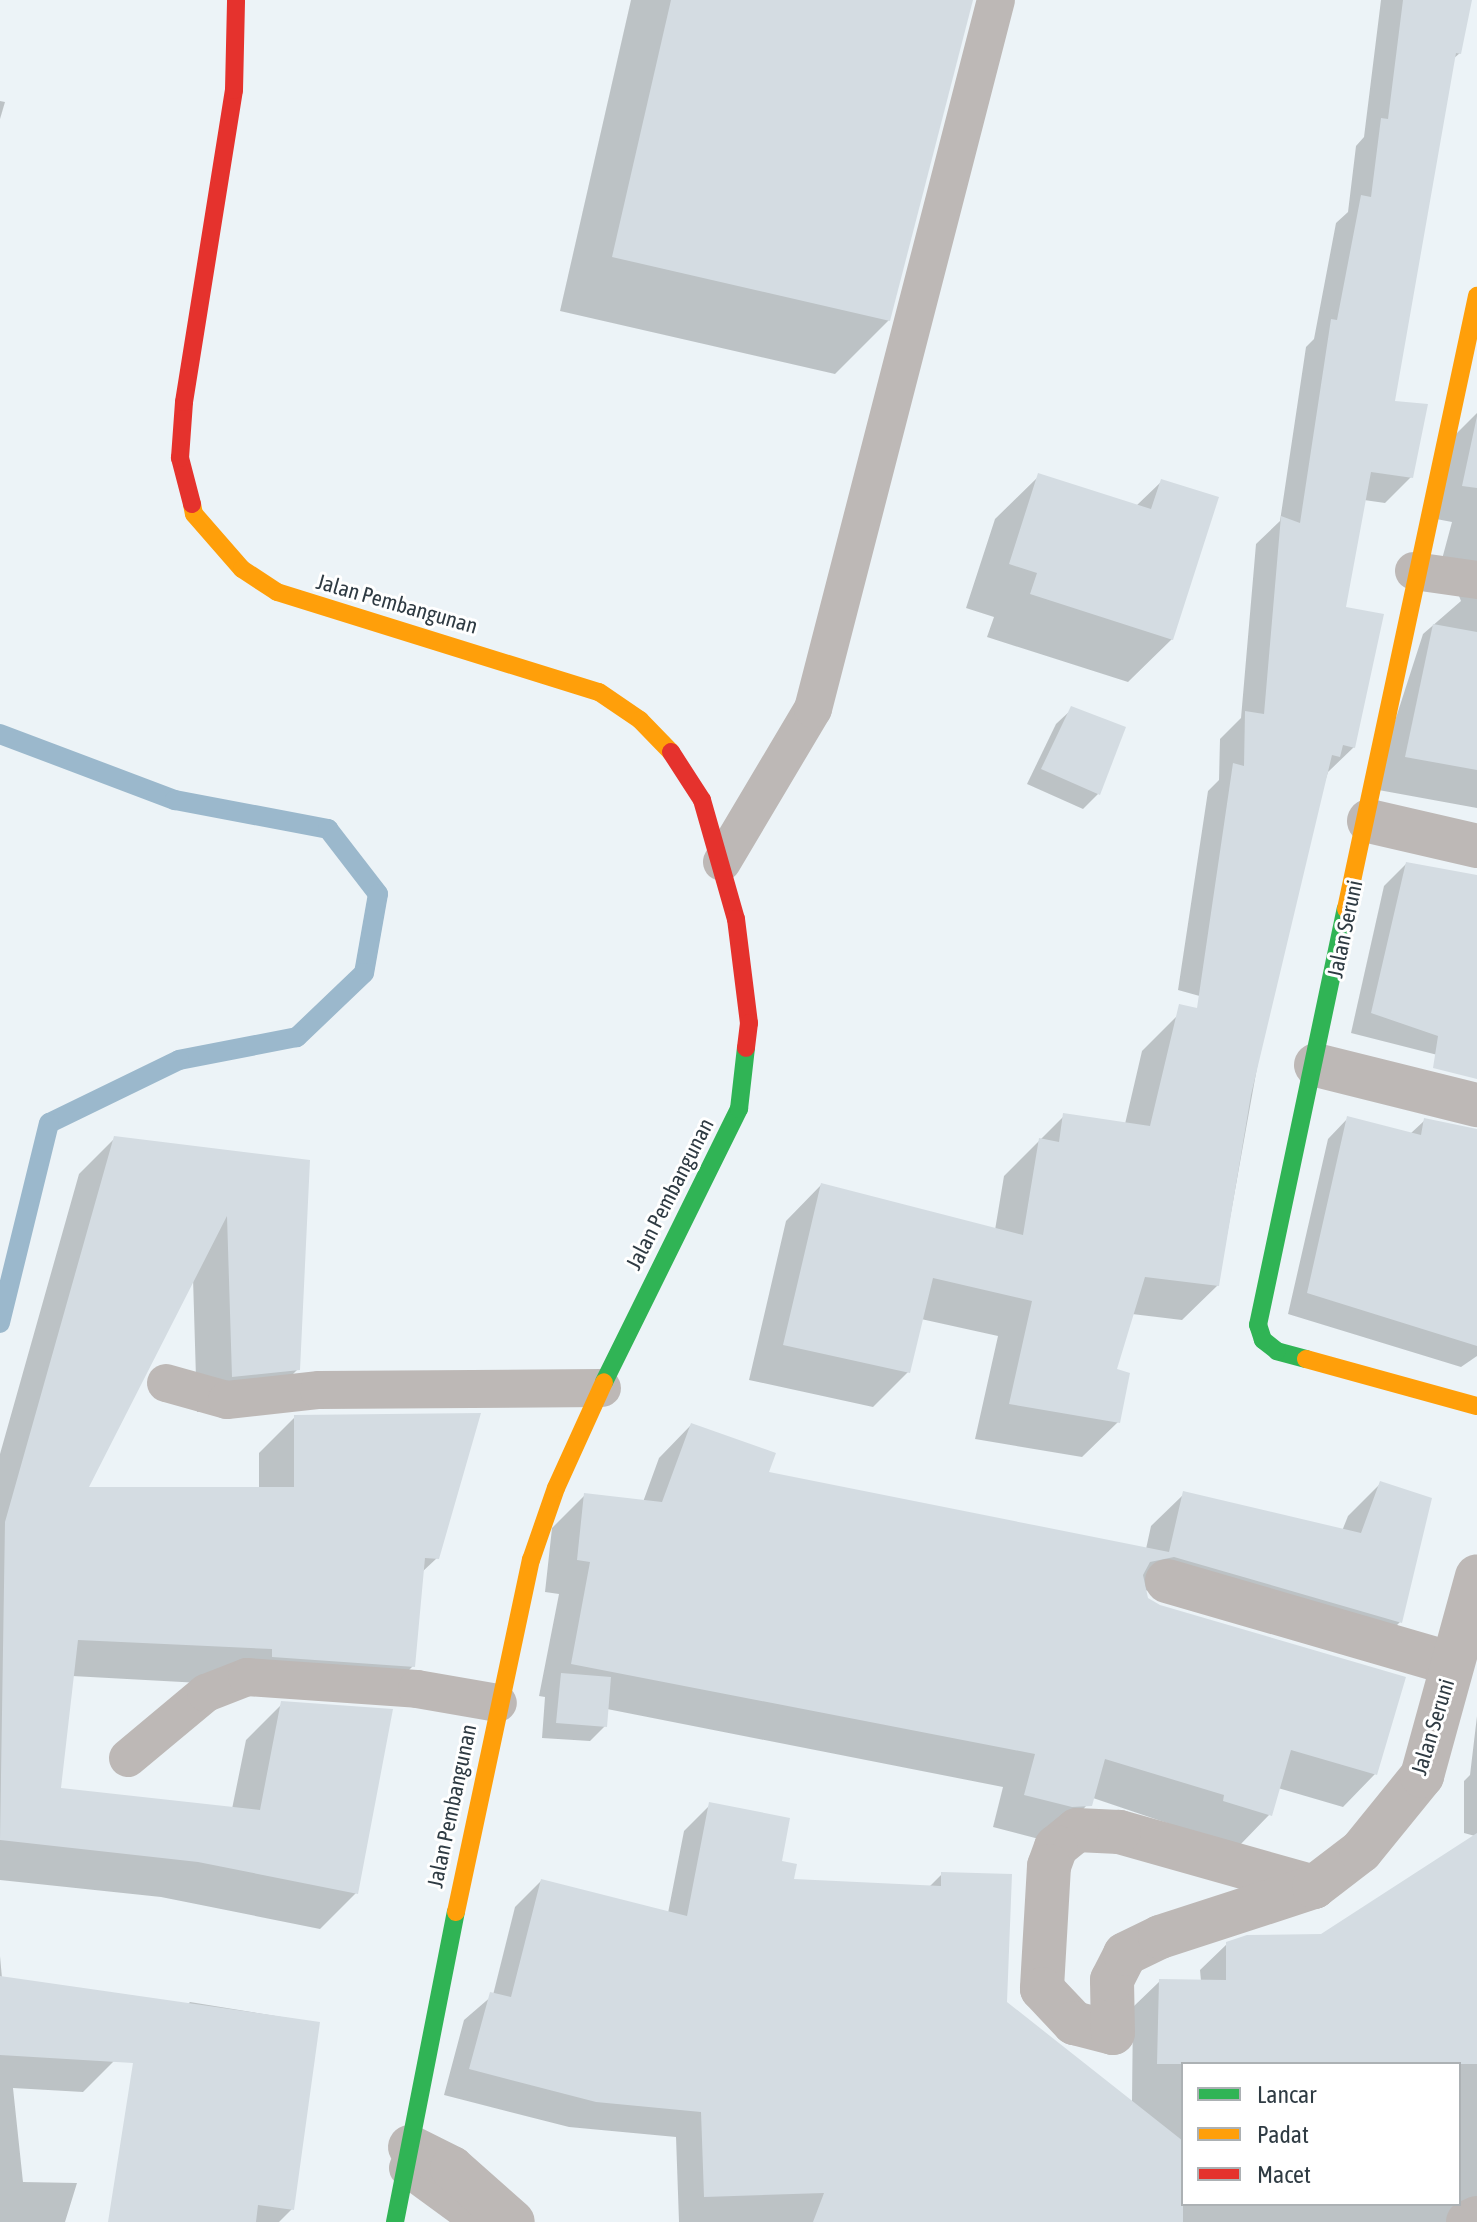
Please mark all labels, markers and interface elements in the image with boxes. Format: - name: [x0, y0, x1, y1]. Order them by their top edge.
- street label: Jalan Pembangunan: [313, 568, 481, 640]
- street label: Jalan Seruni: [1322, 878, 1368, 980]
- street label: Jalan Pembangunan: [620, 1114, 720, 1274]
- street label: Jalan Seruni: [1406, 1676, 1460, 1778]
- street label: Jalan Pembangunan: [422, 1722, 482, 1890]
- legend: [1181, 2062, 1461, 2206]
- text: Lancar: [1257, 2081, 1316, 2108]
- text: Padat: [1257, 2121, 1309, 2148]
- text: Macet: [1257, 2161, 1311, 2188]

